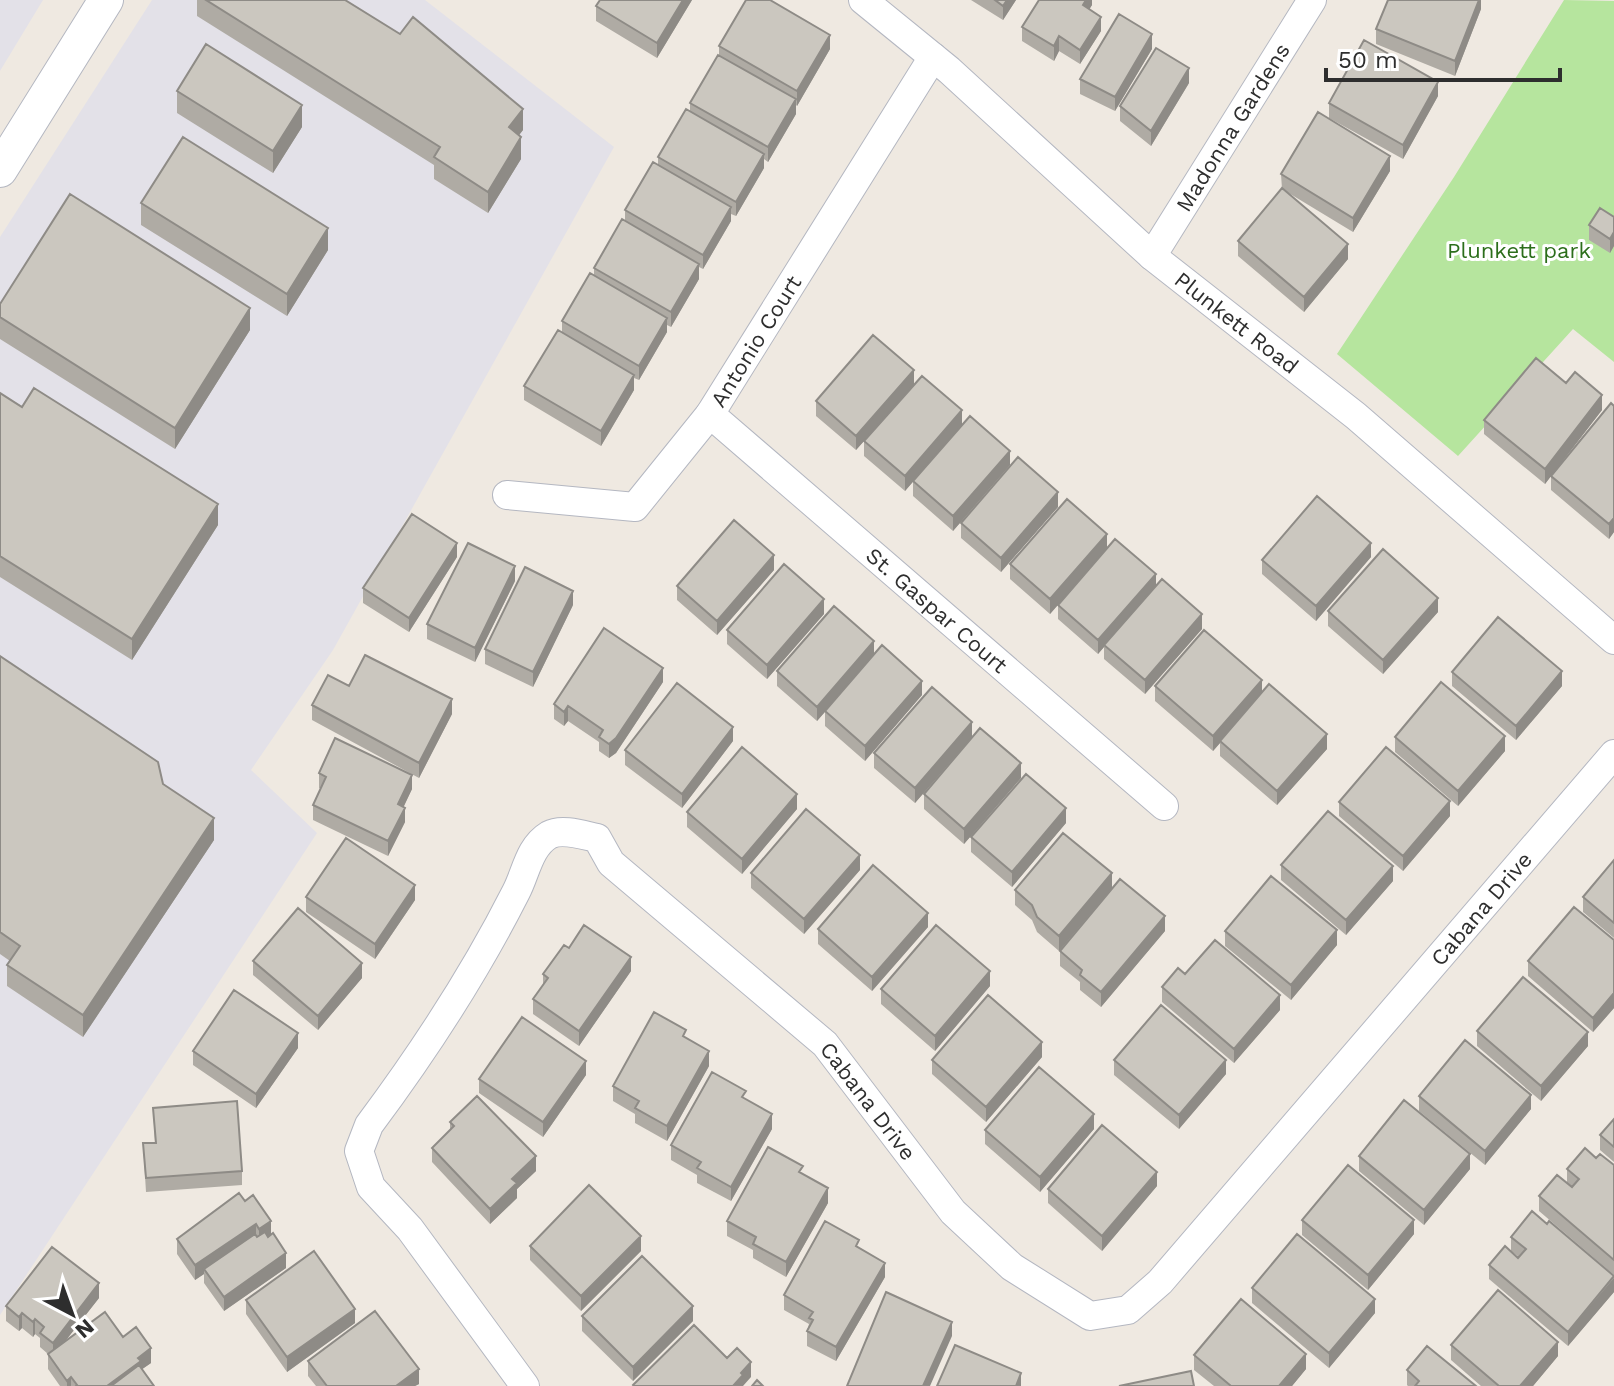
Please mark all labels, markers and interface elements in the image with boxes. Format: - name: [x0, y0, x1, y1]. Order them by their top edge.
- scale bar: [1326, 32, 1560, 82]
- street label: Madonna Gardens: [1171, 39, 1295, 216]
- text: 50 m: [1338, 46, 1398, 74]
- park label: Plunkett park: [1447, 238, 1591, 263]
- street label: Plunkett Road: [1170, 267, 1303, 379]
- street label: Antonio Court: [706, 271, 806, 412]
- street label: St. Gaspar Court: [861, 543, 1012, 678]
- street label: Cabana Drive: [1426, 847, 1537, 971]
- street label: Cabana Drive: [815, 1037, 921, 1165]
- north arrow: [32, 1274, 112, 1354]
- text: N: [70, 1314, 99, 1344]

